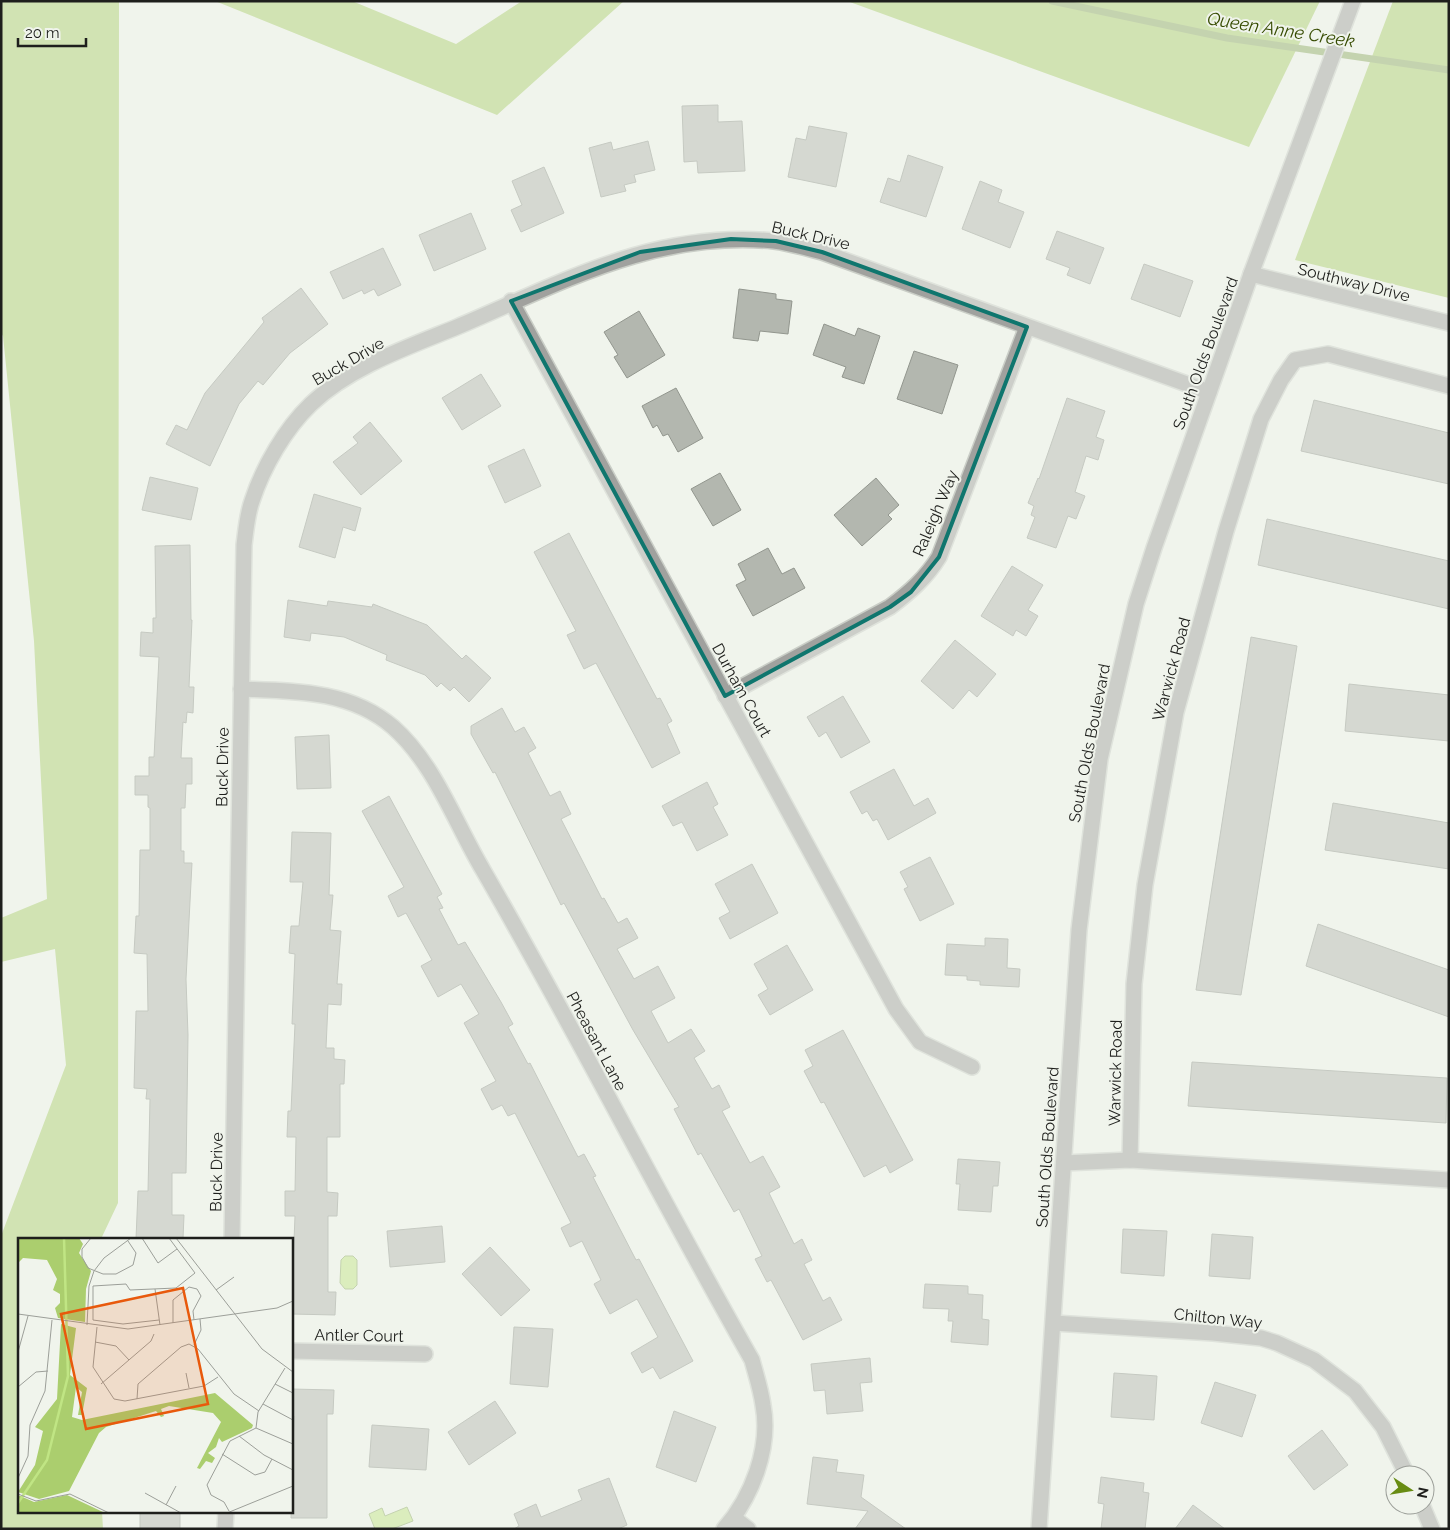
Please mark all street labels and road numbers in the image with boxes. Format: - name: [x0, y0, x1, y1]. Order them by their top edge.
- street label: Buck Drive: [770, 217, 852, 254]
- street label: Southway Drive: [1296, 259, 1412, 306]
- street label: South Olds Boulevard: [1169, 274, 1242, 432]
- street label: Buck Drive: [309, 333, 388, 390]
- street label: Raleigh Way: [909, 467, 962, 559]
- street label: Warwick Road: [1149, 615, 1194, 723]
- street label: Durham Court: [708, 640, 775, 741]
- street label: South Olds Boulevard: [1065, 662, 1114, 824]
- street label: Buck Drive: [212, 727, 233, 807]
- street label: Pheasant Lane: [563, 989, 631, 1094]
- street label: Warwick Road: [1105, 1020, 1126, 1126]
- street label: South Olds Boulevard: [1032, 1066, 1063, 1228]
- street label: Buck Drive: [206, 1132, 227, 1212]
- street label: Chilton Way: [1173, 1304, 1263, 1333]
- street label: Antler Court: [314, 1325, 405, 1346]

